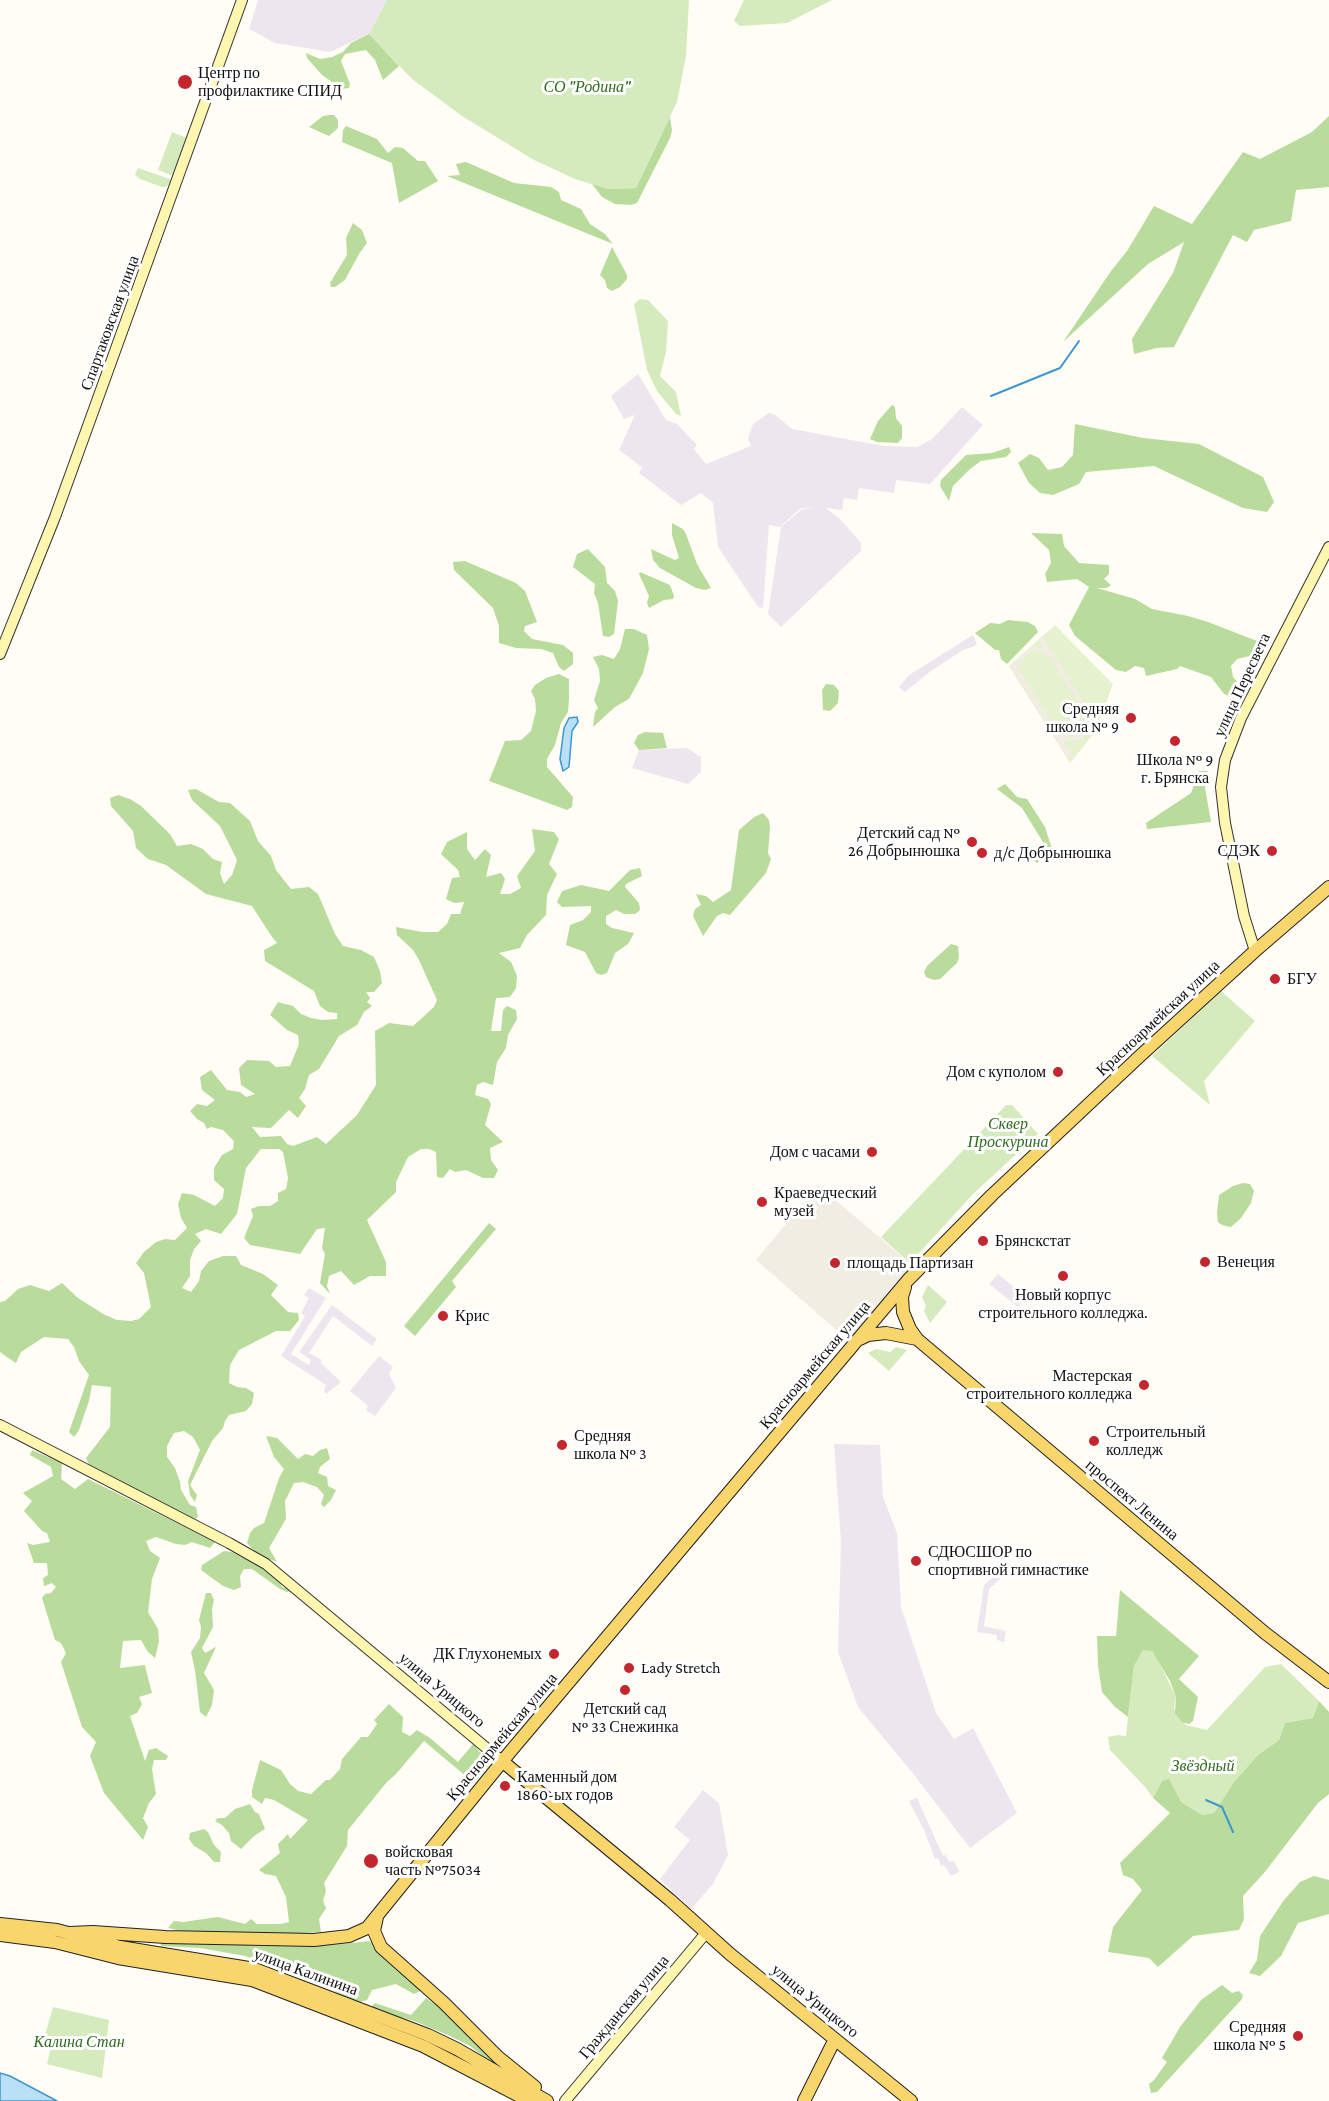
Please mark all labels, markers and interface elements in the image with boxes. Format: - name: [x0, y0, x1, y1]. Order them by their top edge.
- place label: Центр по профилактике СПИД: [198, 63, 342, 101]
- marker: Центр по профилактике СПИД: [176, 73, 194, 91]
- park label: СО "Родина": [543, 77, 631, 97]
- street label: Спартаковская улица: [77, 253, 143, 393]
- street label: улица Пересвета: [1210, 630, 1274, 740]
- place label: Средняя школа № 9: [1046, 699, 1119, 737]
- marker: Средняя школа № 9: [1124, 711, 1138, 725]
- marker: Школа № 9 г. Брянска: [1168, 734, 1182, 748]
- place label: Школа № 9 г. Брянска: [1137, 750, 1213, 788]
- place label: Детский сад № 26 Добрынюшка: [848, 823, 960, 861]
- marker: Детский сад № 26 Добрынюшка: [965, 835, 979, 849]
- place label: СДЭК: [1218, 841, 1260, 861]
- place label: д/с Добрынюшка: [994, 843, 1111, 863]
- marker: СДЭК: [1265, 844, 1279, 858]
- marker: д/с Добрынюшка: [975, 846, 989, 860]
- street label: Красноармейская улица: [1092, 956, 1224, 1080]
- place label: БГУ: [1287, 969, 1317, 989]
- marker: БГУ: [1268, 972, 1282, 986]
- place label: Дом с куполом: [946, 1062, 1046, 1082]
- marker: Дом с куполом: [1051, 1065, 1065, 1079]
- park label: Сквер Проскурина: [968, 1114, 1048, 1152]
- place label: Дом с часами: [770, 1142, 860, 1162]
- marker: Дом с часами: [865, 1145, 879, 1159]
- place label: Краеведческий музей: [774, 1183, 877, 1221]
- marker: Краеведческий музей: [755, 1195, 769, 1209]
- place label: Брянскстат: [995, 1231, 1071, 1251]
- marker: Брянскстат: [976, 1234, 990, 1248]
- place label: Венеция: [1217, 1252, 1275, 1272]
- place label: площадь Партизан: [847, 1253, 973, 1273]
- marker: Венеция: [1198, 1255, 1212, 1269]
- marker: площадь Партизан: [828, 1256, 842, 1270]
- marker: Новый корпус строительного колледжа.: [1056, 1269, 1070, 1283]
- place label: Новый корпус строительного колледжа.: [978, 1285, 1148, 1323]
- street label: Красноармейская улица: [756, 1297, 874, 1433]
- place label: Крис: [455, 1306, 489, 1326]
- marker: Крис: [436, 1309, 450, 1323]
- place label: Мастерская строительного колледжа: [966, 1366, 1132, 1404]
- marker: Мастерская строительного колледжа: [1137, 1378, 1151, 1392]
- place label: Строительный колледж: [1106, 1422, 1205, 1460]
- place label: Средняя школа № 3: [574, 1426, 647, 1464]
- marker: Строительный колледж: [1087, 1434, 1101, 1448]
- marker: Средняя школа № 3: [555, 1438, 569, 1452]
- street label: проспект Ленина: [1081, 1455, 1183, 1545]
- place label: СДЮСШОР по спортивной гимнастике: [928, 1542, 1089, 1580]
- marker: СДЮСШОР по спортивной гимнастике: [909, 1554, 923, 1568]
- place label: ДК Глухонемых: [433, 1644, 542, 1664]
- marker: ДК Глухонемых: [547, 1647, 561, 1661]
- street label: улица Урицкого: [395, 1648, 489, 1732]
- place label: Lady Stretch: [641, 1658, 721, 1678]
- marker: Lady Stretch: [622, 1661, 636, 1675]
- street label: Красноармейская улица: [443, 1669, 561, 1805]
- marker: Детский сад № 33 Снежинка: [618, 1683, 632, 1697]
- place label: Детский сад № 33 Снежинка: [571, 1699, 679, 1737]
- park label: Звёздный: [1172, 1756, 1234, 1776]
- place label: Каменный дом 1860-ых годов: [517, 1767, 617, 1805]
- marker: Каменный дом 1860-ых годов: [498, 1779, 512, 1793]
- place label: войсковая часть №75034: [385, 1842, 481, 1880]
- marker: войсковая часть №75034: [362, 1852, 380, 1870]
- street label: улица Калинина: [251, 1944, 361, 2000]
- street label: Гражданская улица: [575, 1951, 673, 2063]
- street label: улица Урицкого: [768, 1960, 862, 2042]
- place label: Средняя школа № 5: [1214, 2017, 1286, 2055]
- marker: Средняя школа № 5: [1291, 2029, 1305, 2043]
- park label: Калина Стан: [33, 2032, 125, 2052]

